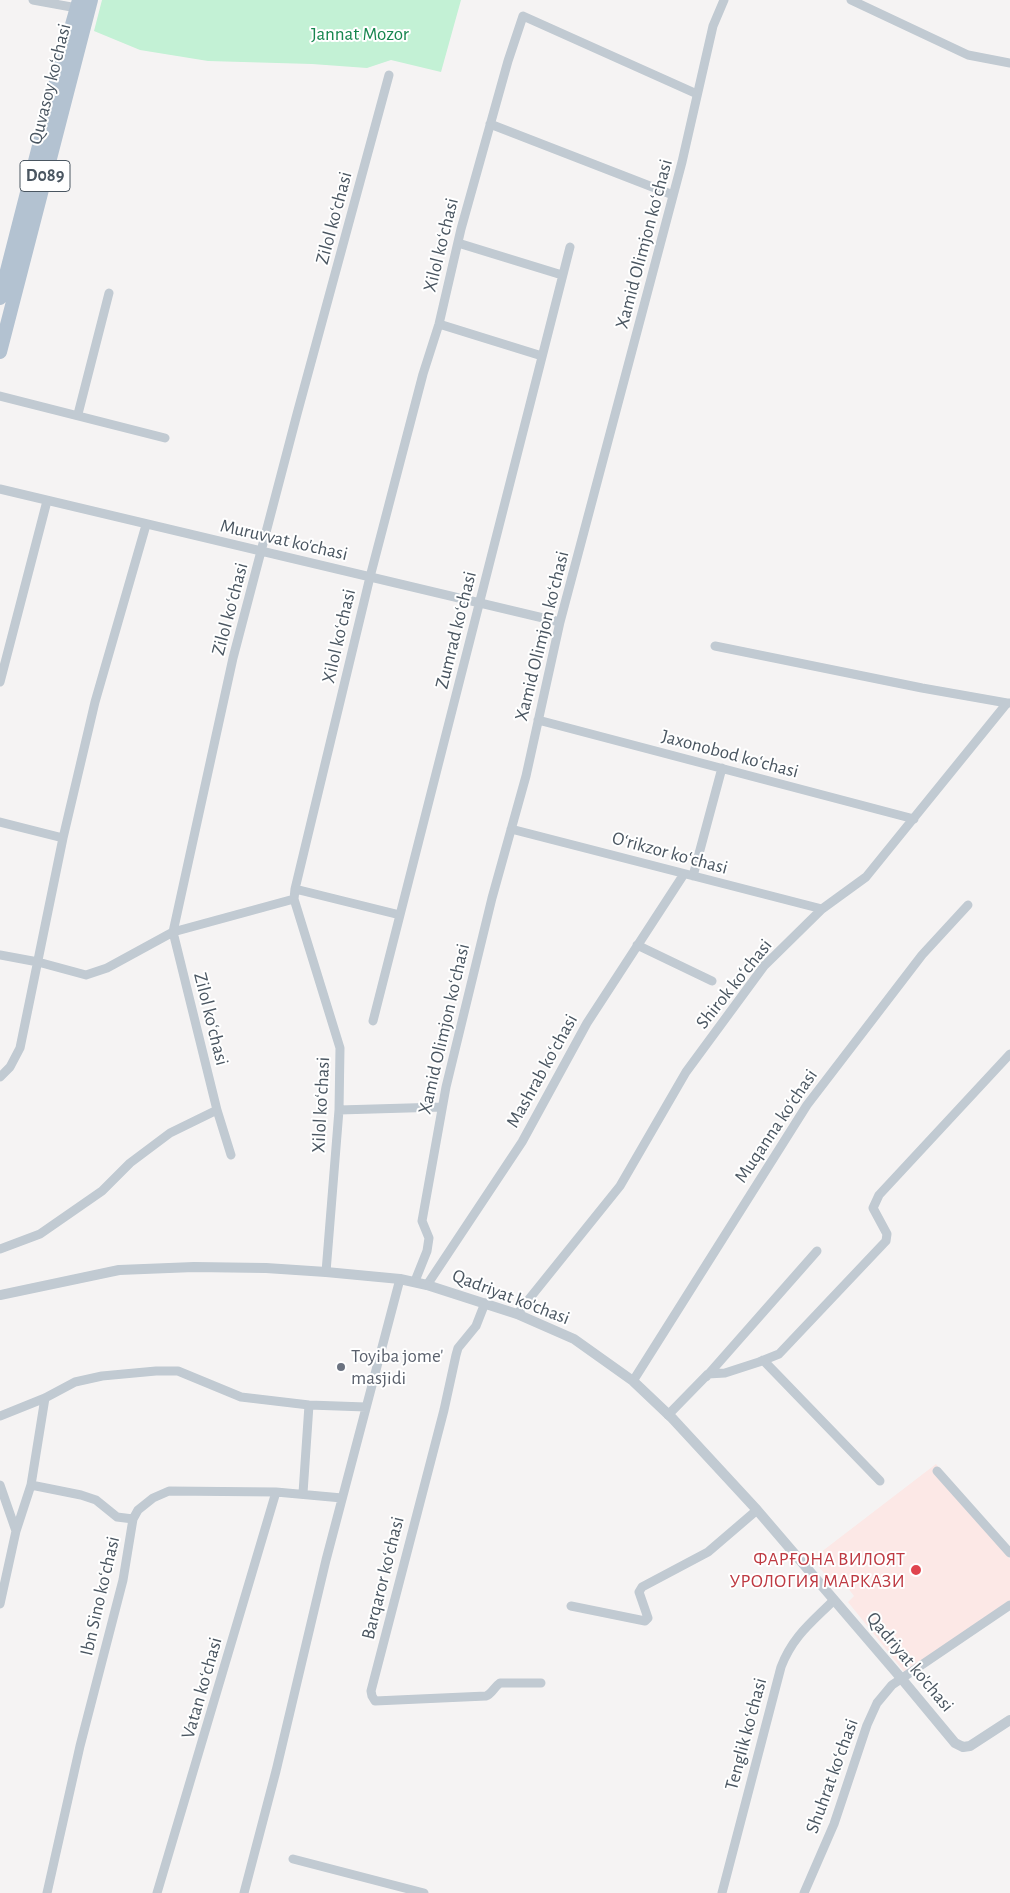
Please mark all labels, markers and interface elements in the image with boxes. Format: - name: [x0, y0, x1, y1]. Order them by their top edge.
- street label: Quvasoy koʻchasi: [24, 21, 76, 147]
- park label: Jannat Mozor: [311, 23, 409, 45]
- street label: Xamid Olimjon koʻchasi: [610, 157, 678, 331]
- road number: D089: [20, 160, 70, 192]
- street label: Zilol koʻchasi: [311, 169, 357, 267]
- street label: Xilol koʻchasi: [418, 196, 464, 294]
- street label: Muruvvat ko'chasi: [218, 514, 350, 566]
- street label: Xamid Olimjon koʻchasi: [510, 549, 574, 723]
- street label: Zilol koʻchasi: [207, 560, 253, 658]
- street label: Zumrad koʻchasi: [430, 569, 482, 691]
- street label: Xilol koʻchasi: [317, 587, 361, 685]
- street label: Jaxonobod koʻchasi: [659, 725, 801, 783]
- street label: Oʻrikzor koʻchasi: [610, 827, 730, 879]
- street label: Shirok koʻchasi: [691, 934, 777, 1034]
- street label: Xamid Olimjon koʻchasi: [413, 941, 475, 1117]
- street label: Zilol koʻchasi: [188, 970, 234, 1068]
- street label: Mashrab koʻchasi: [501, 1010, 583, 1132]
- street label: Xilol koʻchasi: [307, 1056, 335, 1154]
- street label: Muqanna koʻchasi: [730, 1065, 822, 1187]
- street label: Qadriyat ko'chasi: [449, 1264, 573, 1330]
- place label: Toyiba jome' masjidi: [351, 1345, 443, 1389]
- marker: Toyiba jome' masjidi: [335, 1361, 347, 1373]
- street label: Barqaror koʻchasi: [357, 1514, 409, 1642]
- street label: Ibn Sino koʻchasi: [75, 1534, 125, 1658]
- place label: ФАРҒОНА ВИЛОЯТ УРОЛОГИЯ МАРКАЗИ: [730, 1548, 905, 1592]
- marker: ФАРҒОНА ВИЛОЯТ УРОЛОГИЯ МАРКАЗИ: [909, 1563, 923, 1577]
- street label: Qadriyat ko'chasi: [861, 1607, 959, 1717]
- street label: Vatan koʻchasi: [177, 1635, 227, 1741]
- street label: Tenglik koʻchasi: [720, 1675, 772, 1793]
- street label: Shuhrat koʻchasi: [801, 1716, 863, 1836]

